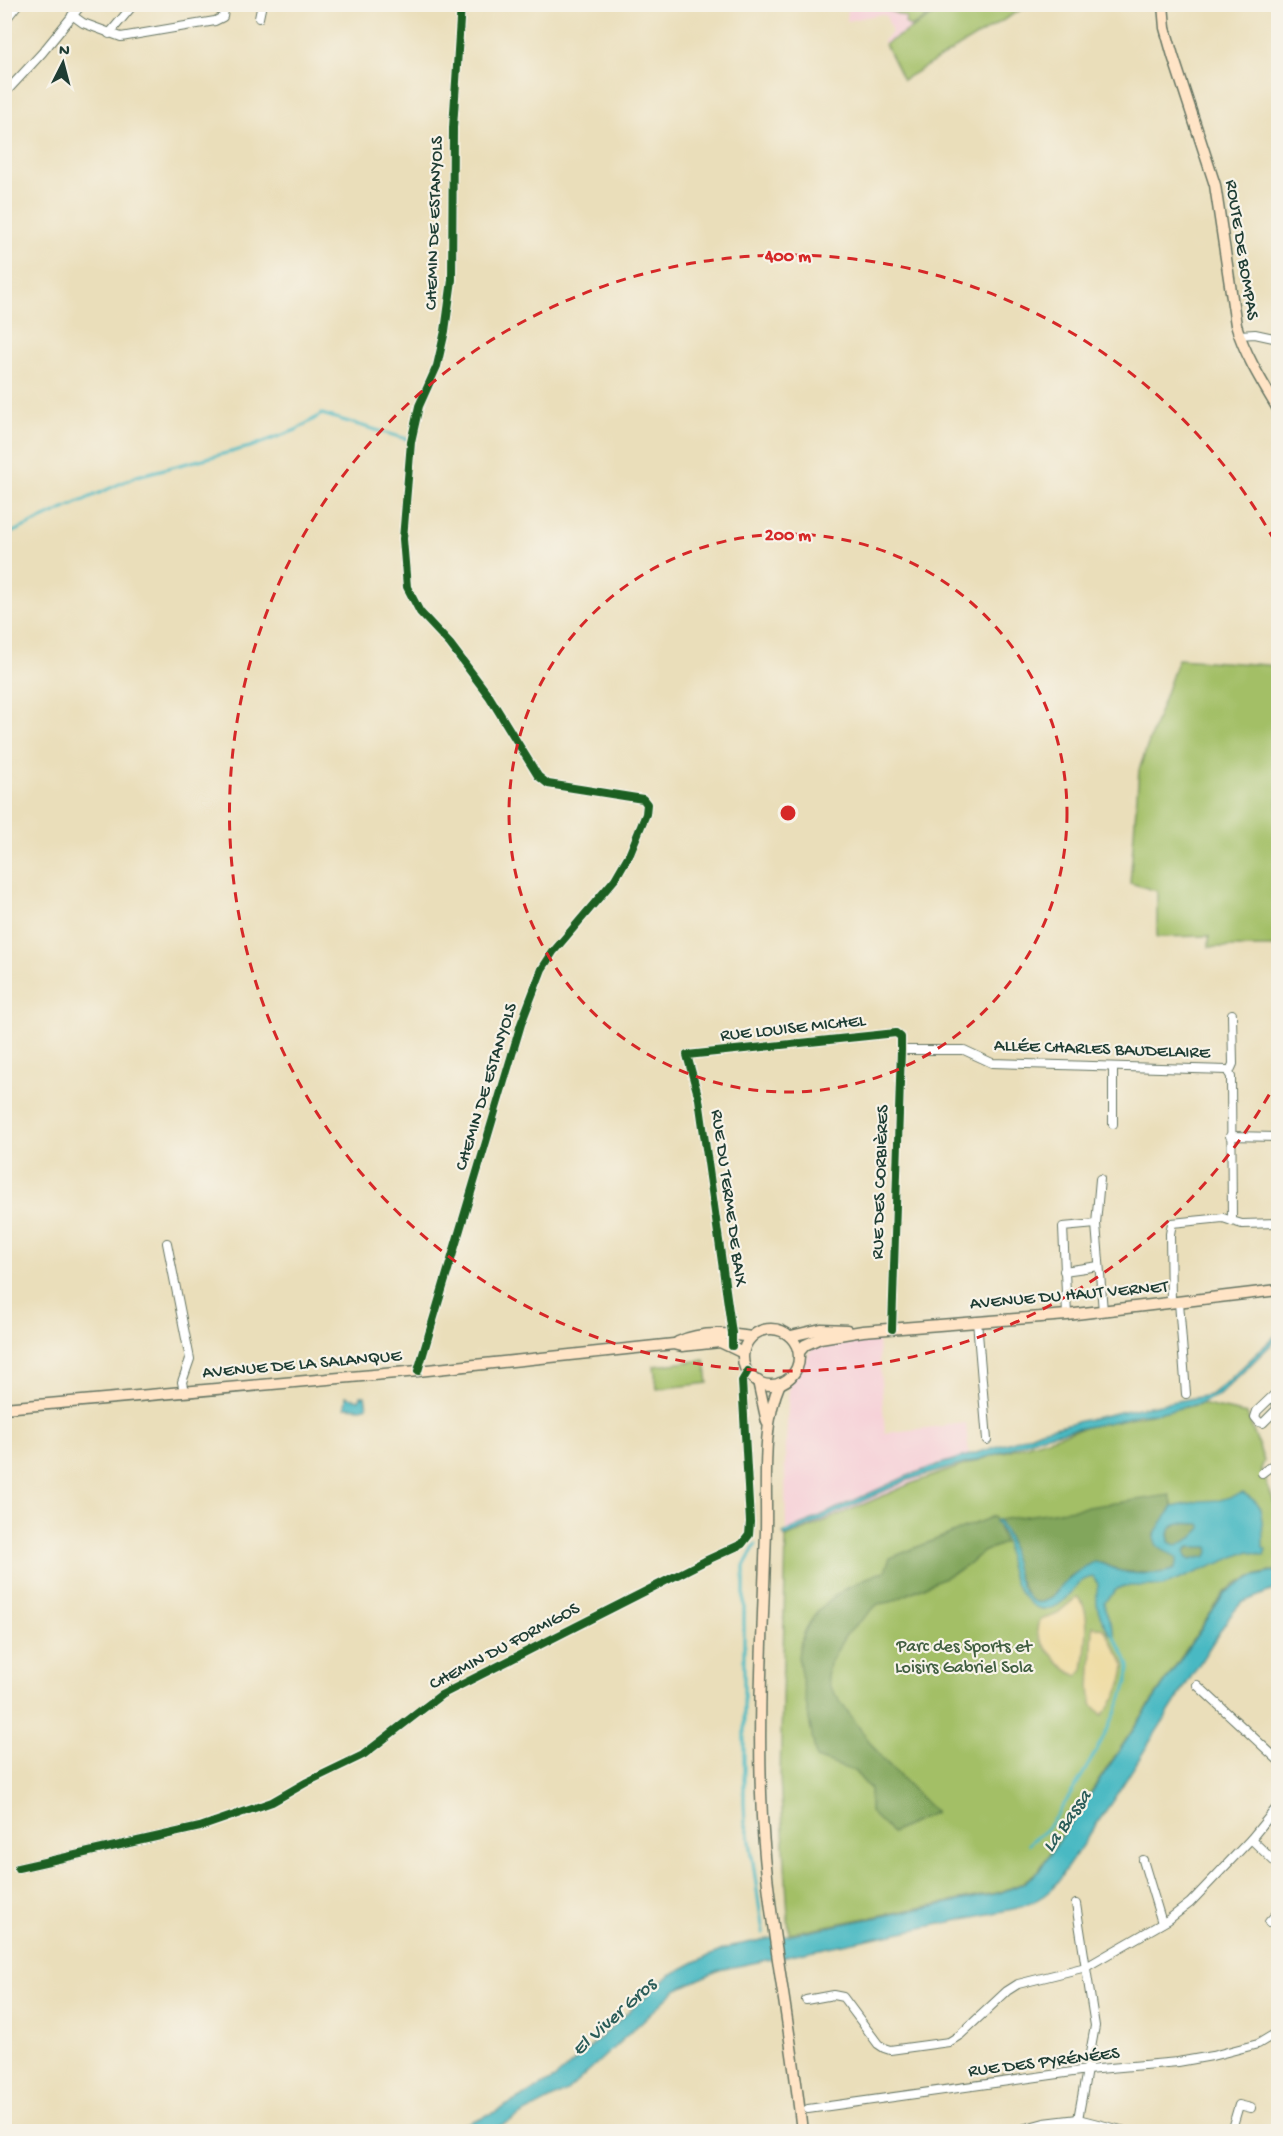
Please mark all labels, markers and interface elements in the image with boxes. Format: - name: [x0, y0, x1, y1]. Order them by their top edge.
- north arrow: [33, 33, 93, 93]
- text: N: [58, 42, 71, 62]
- street label: CHEMIN DE ESTANYOLS: [421, 135, 449, 310]
- street label: ROUTE DE BOMPAS: [1220, 178, 1263, 322]
- text: 400 m: [764, 247, 811, 268]
- text: 200 m: [765, 526, 811, 547]
- centre of rings: [778, 803, 798, 823]
- street label: CHEMIN DE ESTANYOLS: [451, 1000, 523, 1173]
- street label: RUE LOUISE MICHEL: [719, 1011, 868, 1047]
- street label: ALLÉE CHARLES BAUDELAIRE: [994, 1036, 1211, 1064]
- street label: RUE DES CORBIÈRES: [868, 1104, 894, 1260]
- street label: RUE DU TERME DE BAIX: [705, 1108, 751, 1289]
- street label: AVENUE DU HAUT VERNET: [969, 1277, 1170, 1315]
- street label: AVENUE DE LA SALANQUE: [202, 1346, 403, 1384]
- street label: CHEMIN DU FORMIGOS: [426, 1598, 584, 1696]
- park label: Parc des Sports et Loisirs Gabriel Sola: [895, 1637, 1034, 1679]
- water label: La Bassa: [1038, 1785, 1099, 1857]
- water label: El Viver Gros: [568, 1973, 663, 2062]
- street label: RUE DES PYRÉNÉES: [967, 2043, 1122, 2083]

